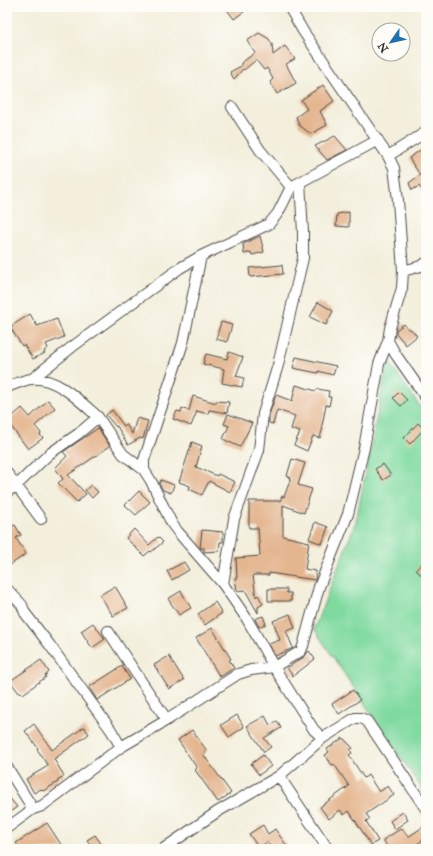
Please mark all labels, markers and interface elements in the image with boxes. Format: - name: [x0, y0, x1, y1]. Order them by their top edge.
- north arrow: [371, 22, 411, 62]
- text: N: [375, 39, 391, 55]

